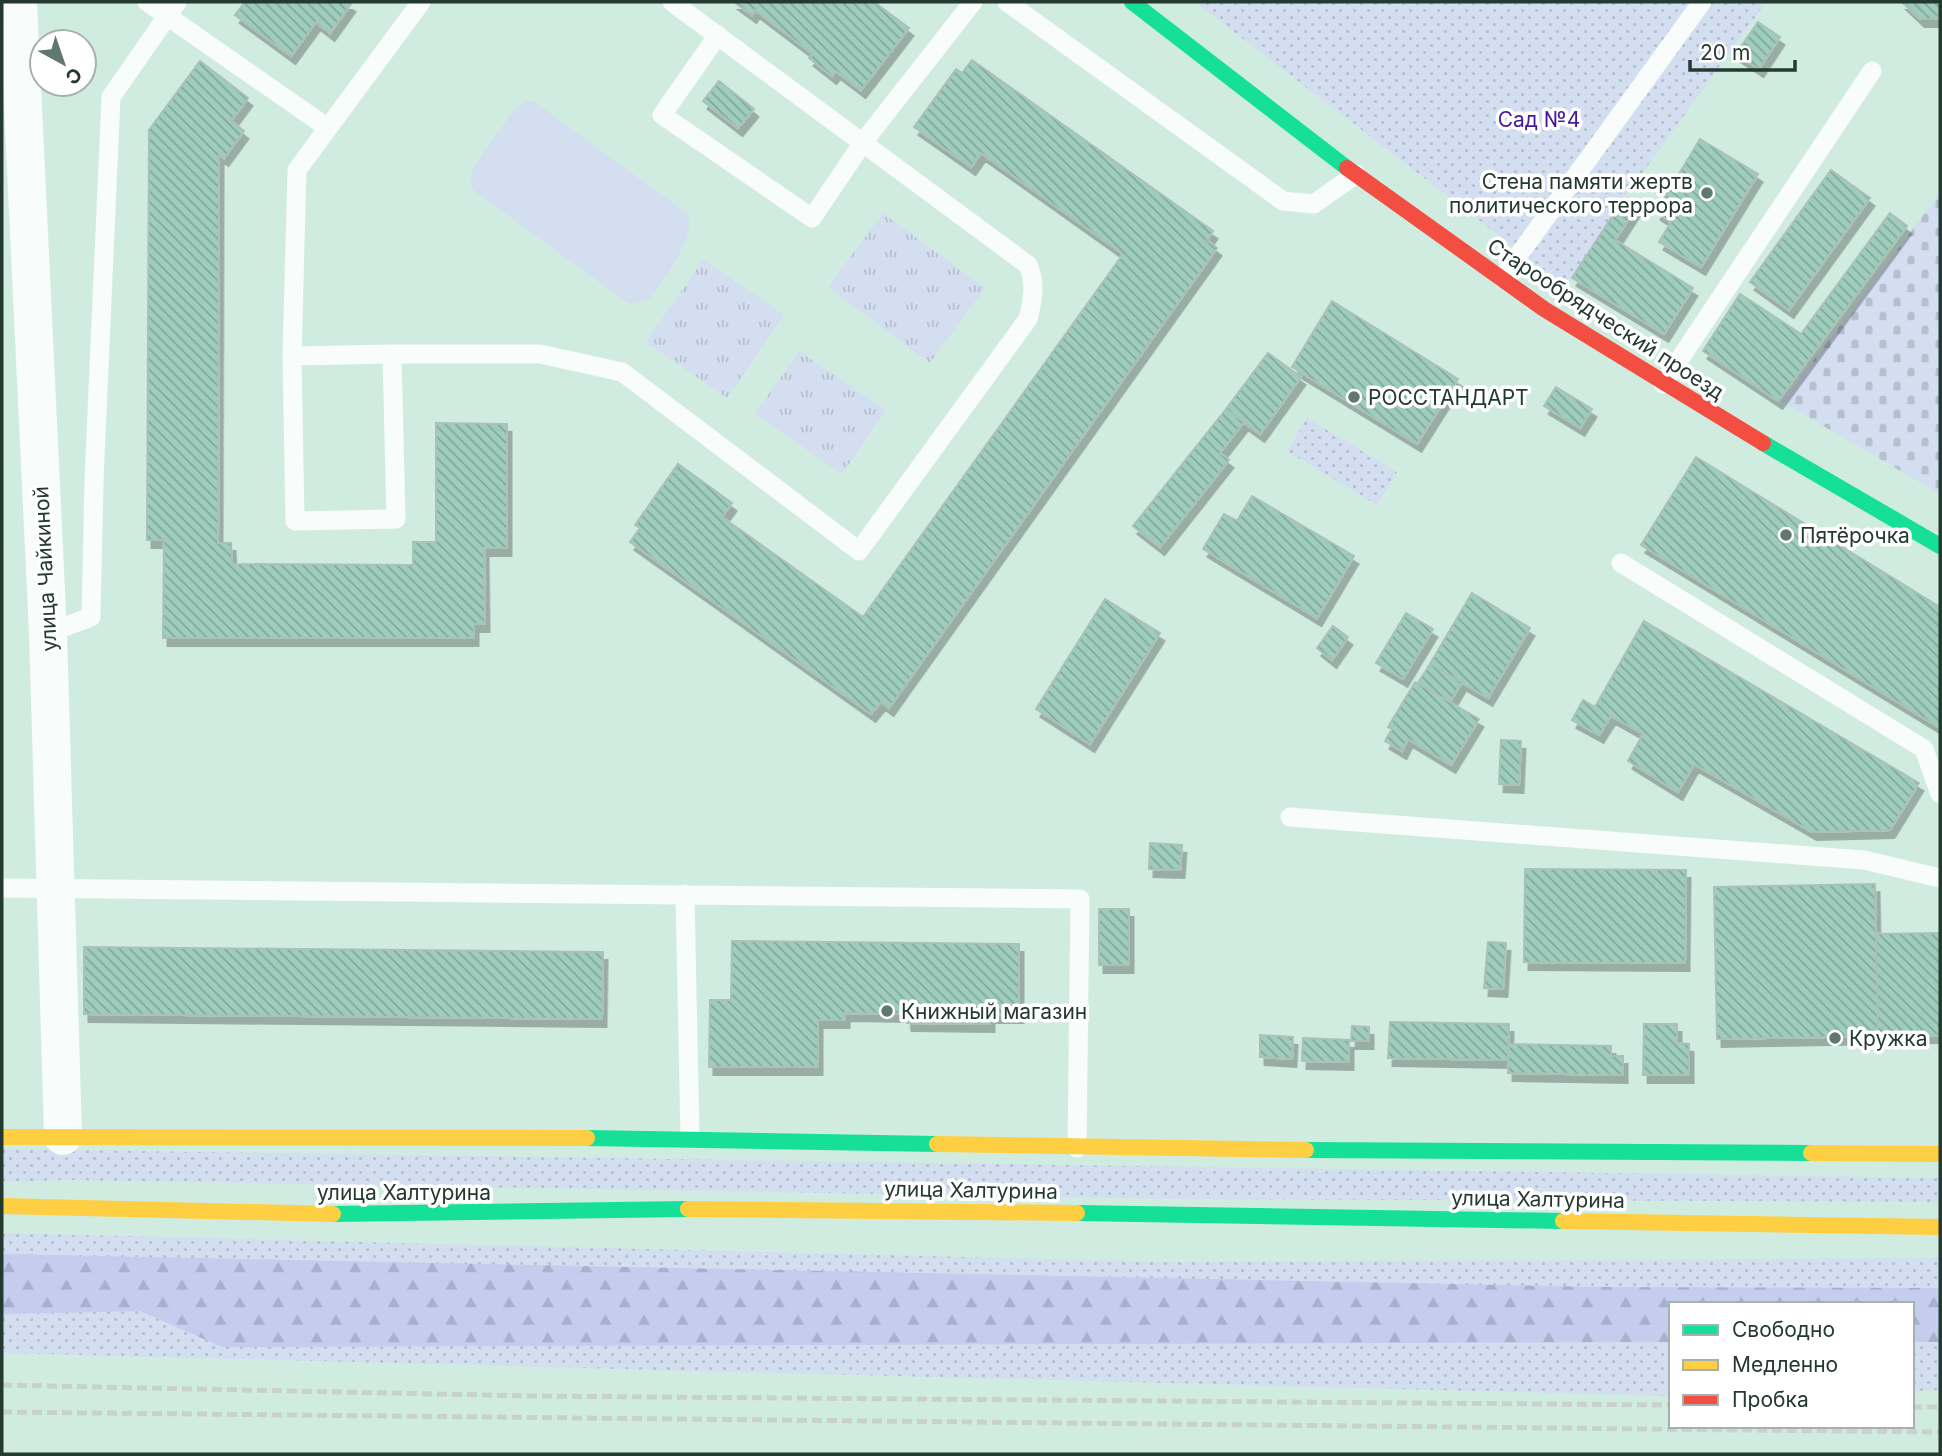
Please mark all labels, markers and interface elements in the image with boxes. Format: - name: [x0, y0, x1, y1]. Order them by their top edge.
- north arrow: [28, 28, 98, 98]
- scale bar: [1690, 28, 1795, 72]
- text: 20 m: [1700, 40, 1750, 65]
- text: С: [61, 62, 86, 89]
- park label: Сад №4: [1498, 107, 1580, 132]
- place label: Стена памяти жертв политического террора: [1449, 169, 1693, 218]
- marker: Стена памяти жертв политического террора: [1699, 185, 1715, 201]
- street label: Старообрядческий проезд: [1483, 233, 1729, 405]
- place label: РОССТАНДАРТ: [1368, 385, 1529, 410]
- marker: РОССТАНДАРТ: [1346, 389, 1362, 405]
- street label: улица Чайкиной: [28, 486, 62, 652]
- place label: Пятёрочка: [1800, 523, 1910, 548]
- marker: Пятёрочка: [1778, 527, 1794, 543]
- place label: Книжный магазин: [901, 999, 1087, 1024]
- marker: Книжный магазин: [879, 1003, 895, 1019]
- place label: Кружка: [1849, 1026, 1928, 1051]
- marker: Кружка: [1827, 1030, 1843, 1046]
- street label: улица Халтурина: [884, 1176, 1058, 1204]
- street label: улица Халтурина: [317, 1180, 491, 1205]
- street label: улица Халтурина: [1451, 1185, 1625, 1213]
- legend: [1669, 1302, 1914, 1428]
- text: Свободно: [1732, 1317, 1835, 1342]
- text: Медленно: [1732, 1352, 1838, 1377]
- text: Пробка: [1732, 1387, 1809, 1412]

